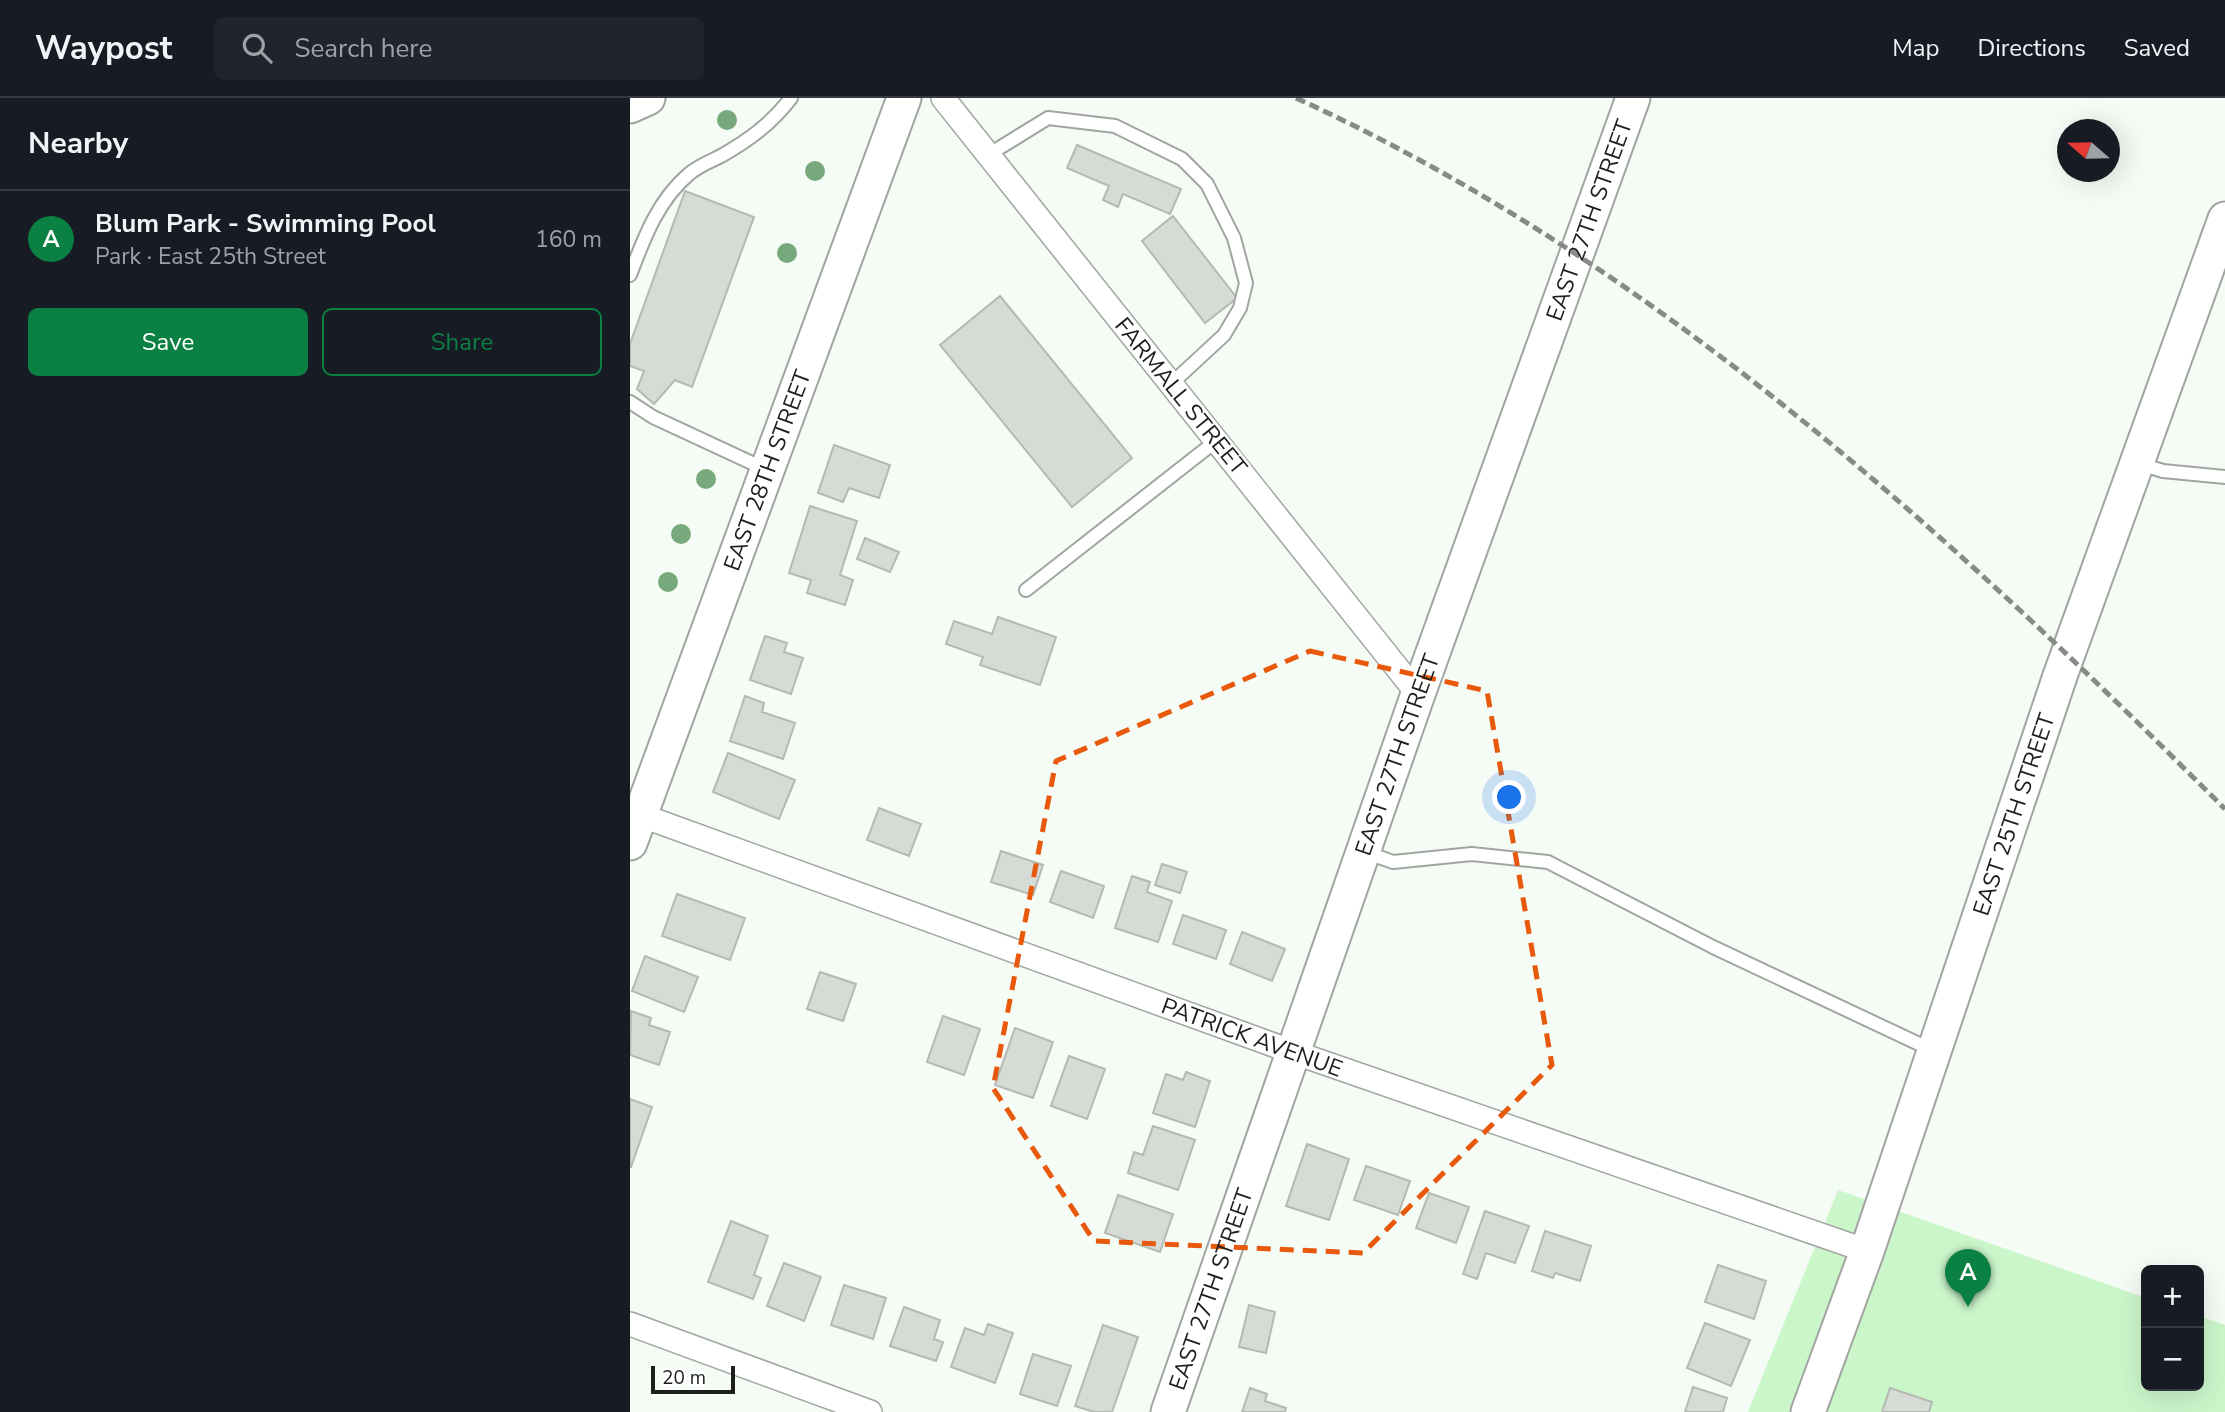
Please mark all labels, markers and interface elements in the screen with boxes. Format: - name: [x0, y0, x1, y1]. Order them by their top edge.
- search box: [214, 17, 704, 80]
- text: Waypost: [35, 26, 172, 71]
- icon: search: [238, 29, 276, 67]
- text: Search here: [294, 31, 432, 66]
- text: Map: [1892, 32, 1939, 64]
- text: Directions: [1977, 32, 2086, 64]
- text: Saved: [2124, 32, 2190, 64]
- street label: EAST 27TH STREET: [1539, 115, 1640, 325]
- north arrow: [2057, 119, 2120, 182]
- text: Nearby: [28, 123, 128, 164]
- text: Blum Park - Swimming Pool: [95, 206, 436, 241]
- text: A: [42, 224, 60, 255]
- text: 160 m: [535, 224, 602, 255]
- text: Park · East 25th Street: [95, 241, 326, 272]
- button: Save: [28, 308, 308, 376]
- button: Share: [322, 308, 602, 376]
- street label: FARMALL STREET: [1107, 311, 1254, 482]
- street label: EAST 28TH STREET: [716, 366, 819, 575]
- street label: EAST 27TH STREET: [1348, 650, 1447, 860]
- street label: EAST 25TH STREET: [1966, 709, 2062, 920]
- your location: [1492, 780, 1526, 814]
- street label: PATRICK AVENUE: [1157, 990, 1347, 1085]
- street label: EAST 27TH STREET: [1162, 1184, 1261, 1394]
- pin: A: [1945, 1249, 1991, 1307]
- map controls: [2141, 1265, 2204, 1391]
- button: +: [2141, 1265, 2204, 1328]
- button: −: [2141, 1328, 2204, 1391]
- scale bar: [651, 1363, 735, 1395]
- text: 20 m: [662, 1365, 706, 1391]

